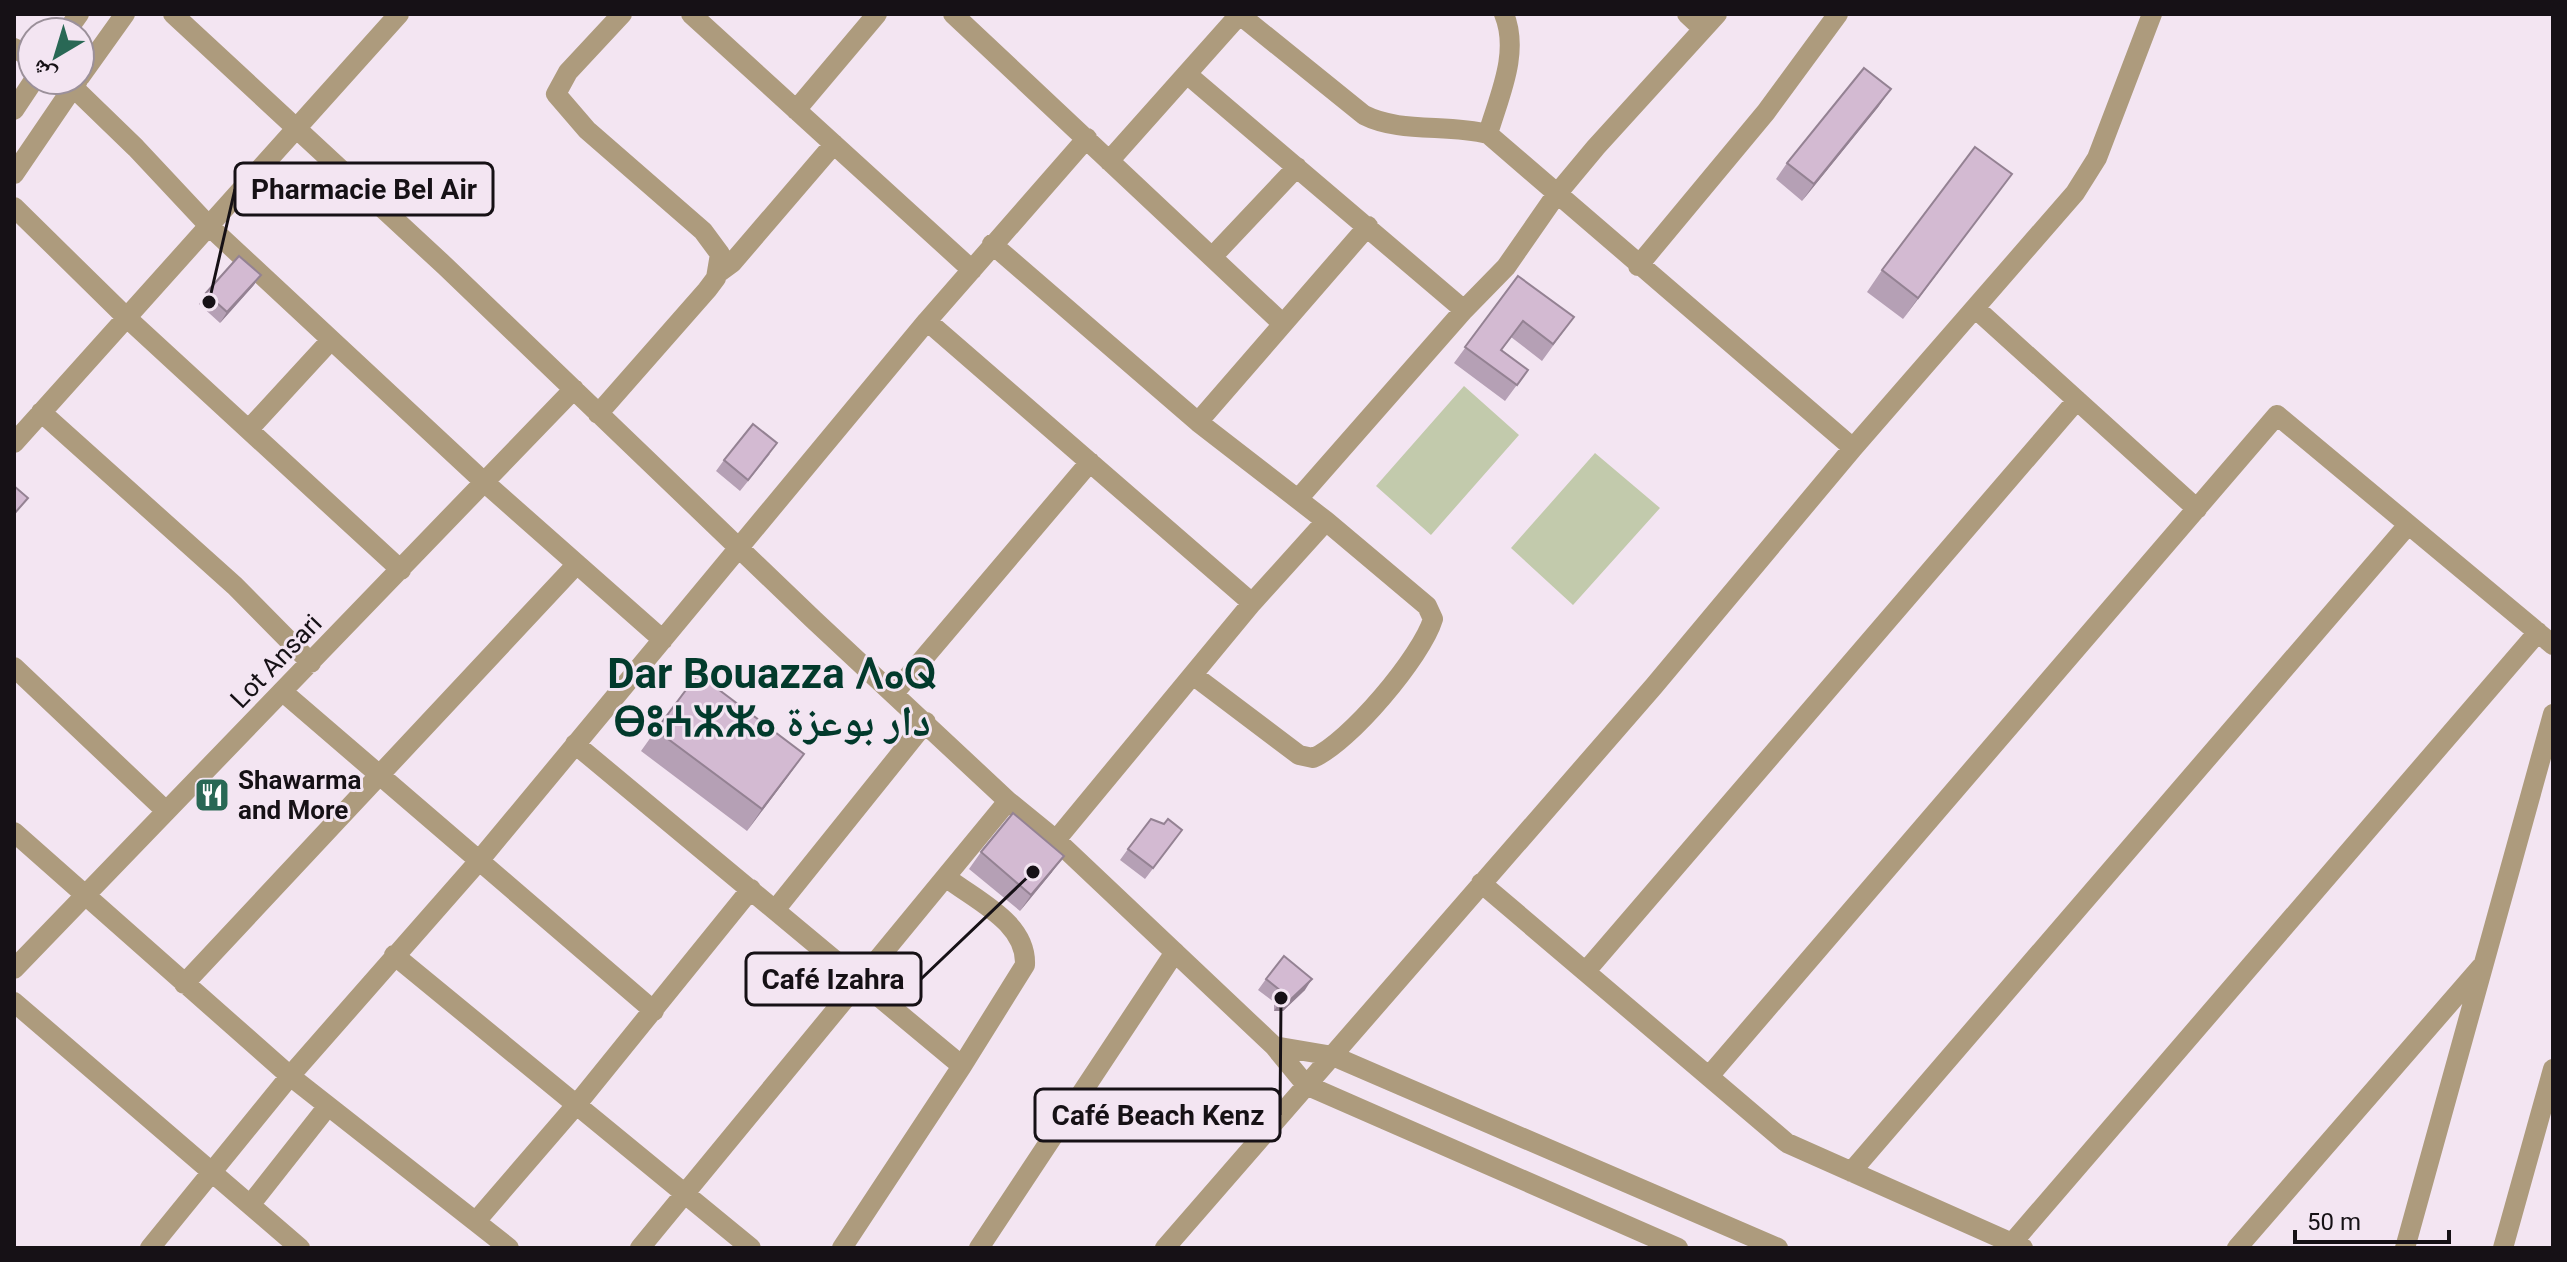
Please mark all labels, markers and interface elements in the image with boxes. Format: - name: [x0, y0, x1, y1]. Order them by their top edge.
- north arrow: [16, 16, 96, 96]
- text: ش: [27, 54, 62, 88]
- callout: Pharmacie Bel Air: [235, 163, 493, 215]
- text: Pharmacie Bel Air: [251, 173, 477, 206]
- street label: Lot Ansari: [224, 608, 328, 714]
- district label: Dar Bouazza ⴷⴰⵕ ⴱⵓⵄⵣⵣⴰ دار بوعزة: [607, 649, 937, 746]
- place label: Shawarma and More: [238, 765, 362, 825]
- restaurant icon: Shawarma and More: [193, 776, 231, 814]
- callout: Café Izahra: [746, 953, 921, 1005]
- text: Café Izahra: [762, 963, 904, 996]
- callout: Café Beach Kenz: [1035, 1089, 1280, 1141]
- text: Café Beach Kenz: [1052, 1099, 1264, 1132]
- scale bar: [2295, 1194, 2449, 1244]
- text: 50 m: [2307, 1208, 2361, 1236]

